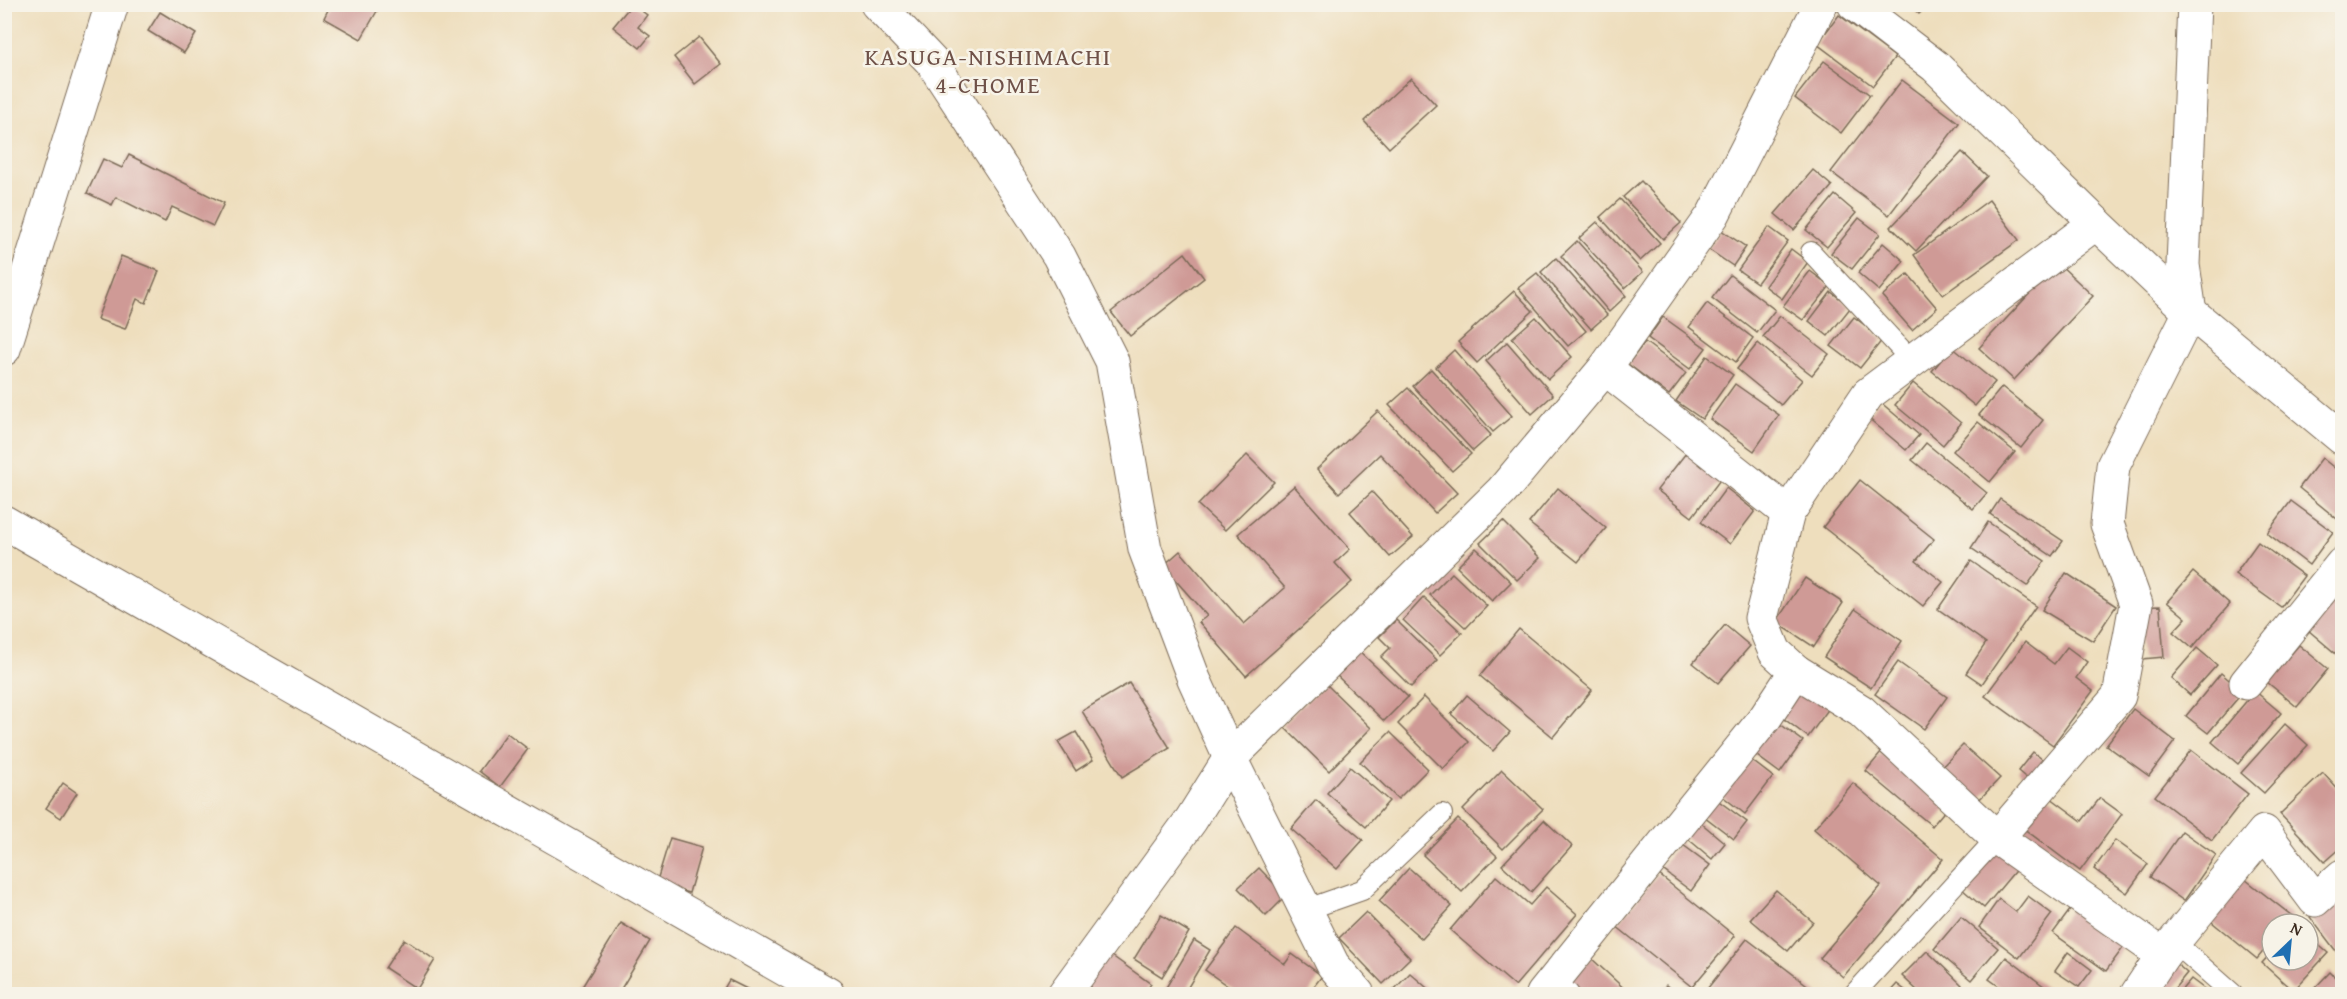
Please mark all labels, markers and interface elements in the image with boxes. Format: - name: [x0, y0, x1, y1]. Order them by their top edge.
- district label: KASUGA-NISHIMACHI 4-CHOME: [864, 39, 1112, 102]
- north arrow: [2260, 912, 2320, 972]
- text: N: [2287, 915, 2307, 942]

